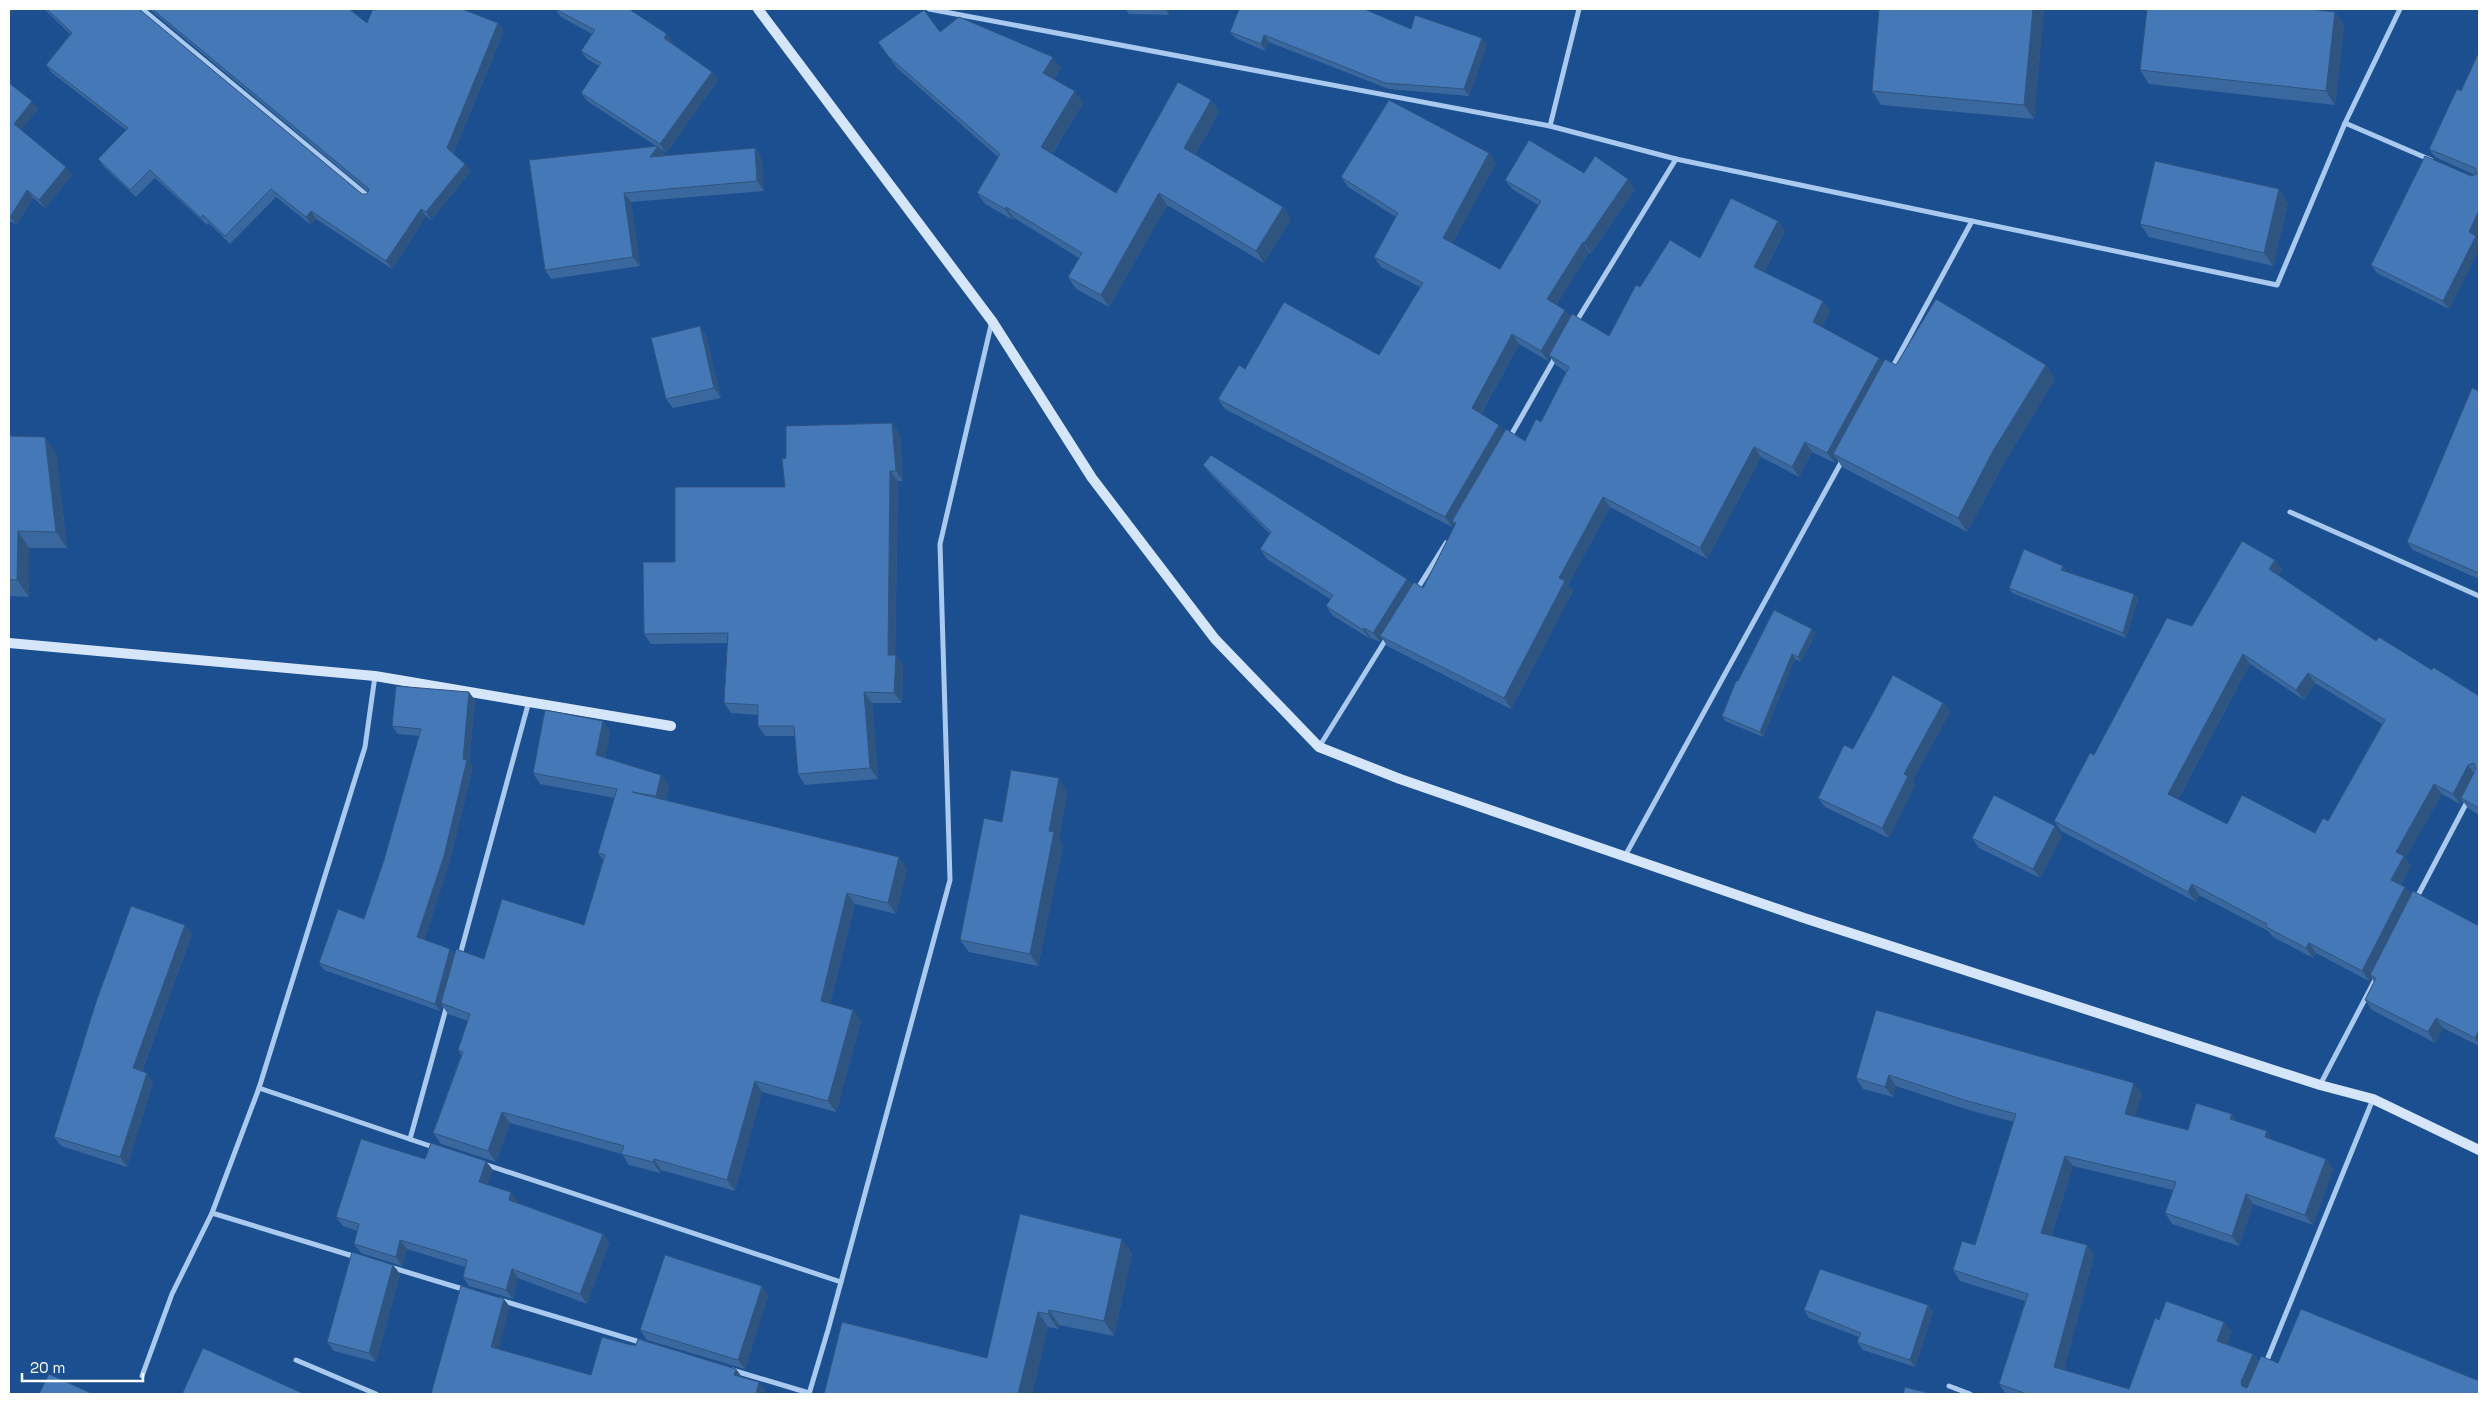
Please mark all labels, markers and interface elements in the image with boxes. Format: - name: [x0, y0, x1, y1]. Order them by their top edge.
- scale bar: [22, 1350, 144, 1382]
- text: 20 m: [30, 1358, 65, 1377]

